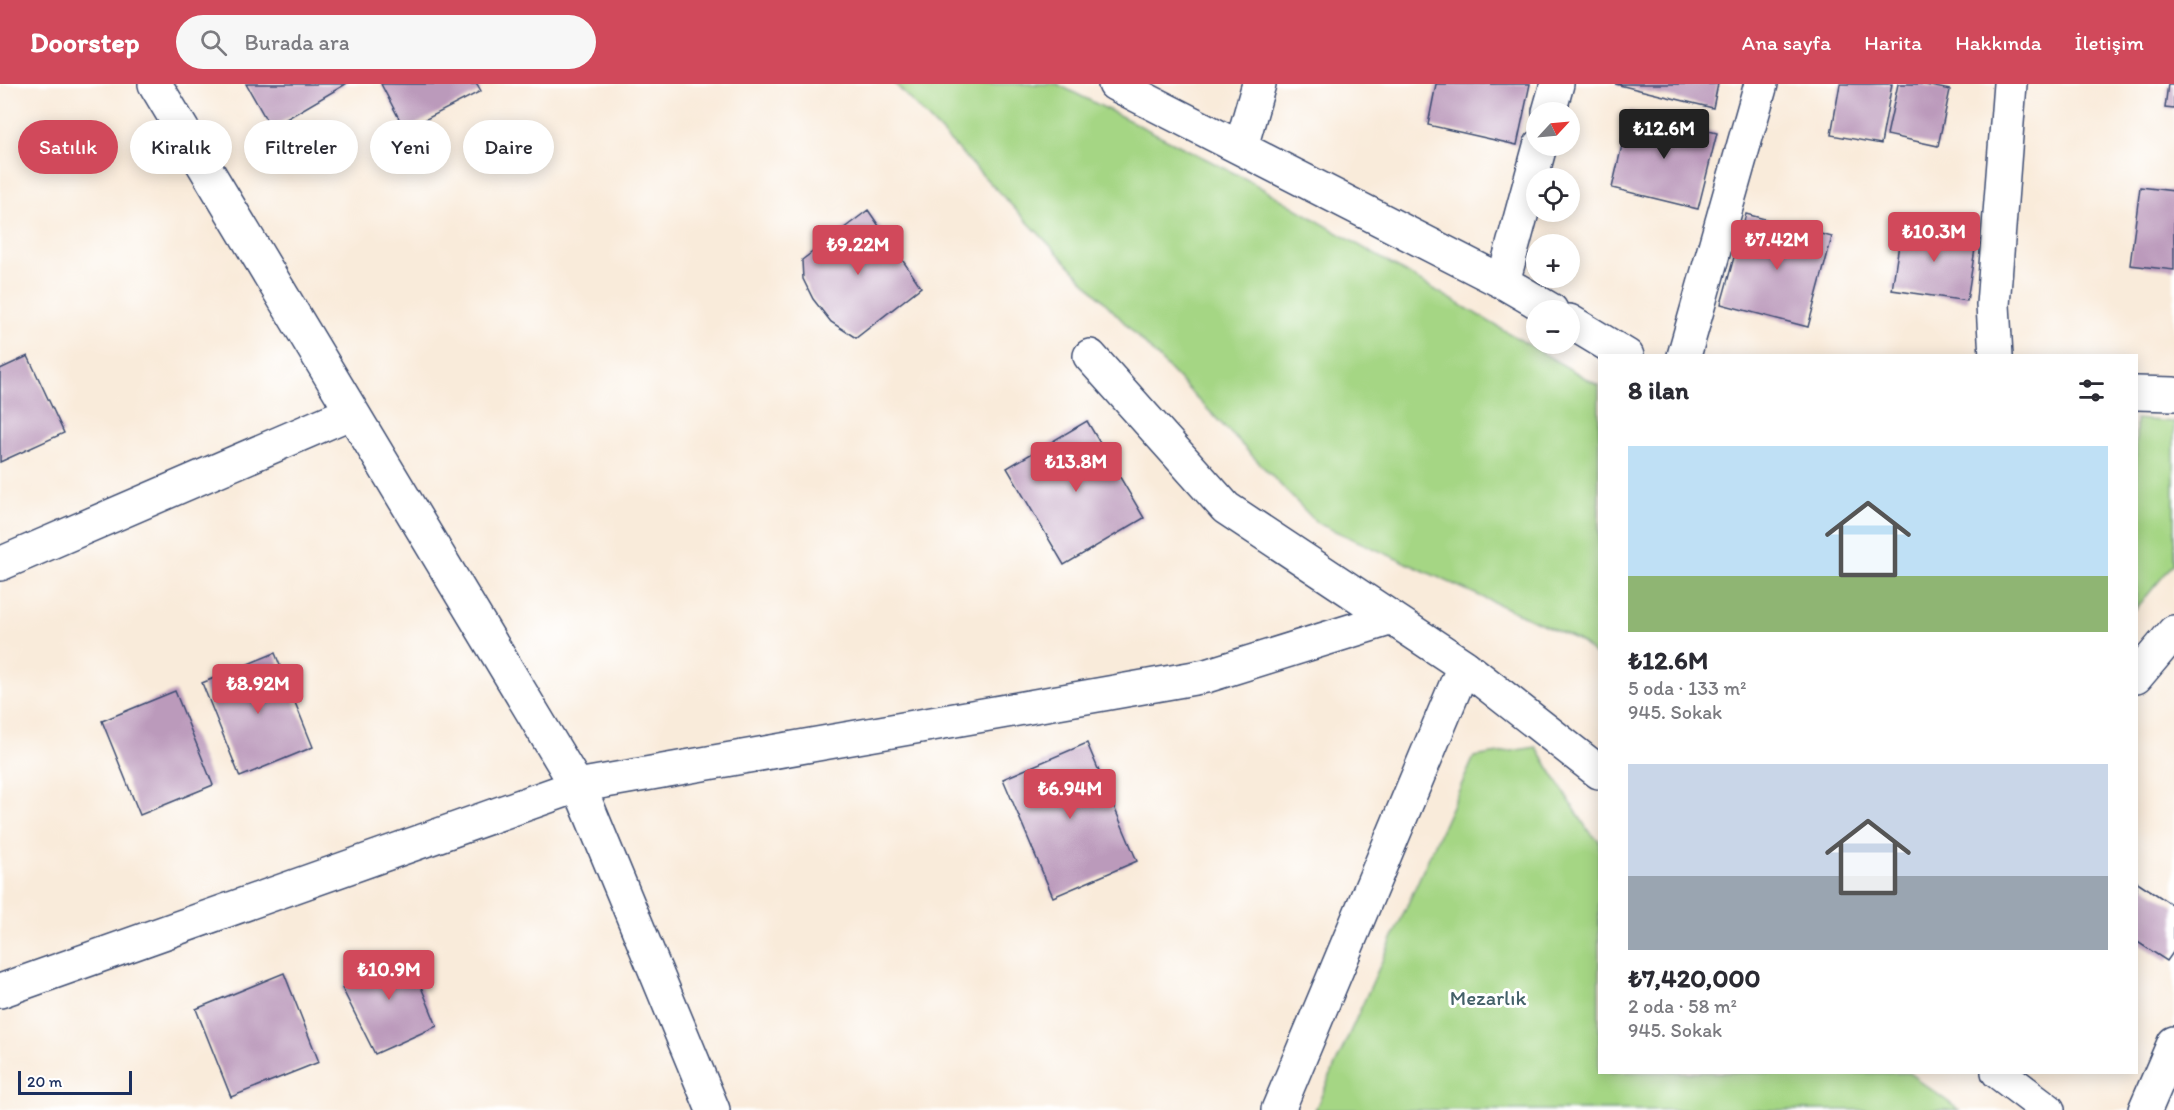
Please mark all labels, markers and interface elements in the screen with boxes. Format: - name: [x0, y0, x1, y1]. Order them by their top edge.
- search box: [176, 15, 596, 69]
- text: Doorstep: [30, 25, 140, 59]
- icon: search: [197, 26, 230, 59]
- text: Burada ara: [245, 29, 350, 56]
- text: Ana sayfa: [1742, 30, 1831, 55]
- text: Harita: [1864, 30, 1922, 55]
- text: Hakkında: [1955, 30, 2042, 55]
- text: İletişim: [2075, 30, 2144, 55]
- north arrow: [1526, 102, 1580, 156]
- map controls: [1526, 102, 1580, 354]
- pin: ₺12.6M: [1615, 109, 1713, 160]
- text: ₺12.6M: [1633, 116, 1695, 140]
- chip: Satılık: [18, 120, 118, 174]
- chip: Kiralık: [130, 120, 232, 174]
- chip: Filtreler: [244, 120, 358, 174]
- chip: Yeni: [370, 120, 451, 174]
- chip: Daire: [463, 120, 554, 174]
- button: locate: [1526, 168, 1580, 222]
- pin: ₺10.3M: [1885, 212, 1983, 263]
- text: ₺10.3M: [1902, 219, 1966, 243]
- pin: ₺7.42M: [1728, 220, 1826, 271]
- pin: ₺9.22M: [809, 225, 907, 276]
- text: ₺7.42M: [1745, 227, 1809, 251]
- text: ₺9.22M: [827, 232, 889, 256]
- button: +: [1526, 234, 1580, 288]
- button: −: [1526, 300, 1580, 354]
- text: 8 ilan: [1628, 374, 1689, 406]
- icon: filters: [2075, 374, 2108, 407]
- pin: ₺13.8M: [1027, 442, 1125, 493]
- text: ₺13.8M: [1045, 449, 1107, 473]
- icon: home: [1814, 485, 1922, 593]
- text: ₺12.6M: [1628, 644, 1708, 676]
- pin: ₺8.92M: [209, 664, 307, 715]
- text: ₺8.92M: [226, 671, 290, 695]
- text: 5 oda · 133 m²: [1628, 676, 1747, 700]
- text: 945. Sokak: [1628, 700, 1722, 724]
- pin: ₺6.94M: [1021, 769, 1119, 820]
- text: ₺6.94M: [1038, 776, 1102, 800]
- icon: home: [1814, 803, 1922, 911]
- pin: ₺10.9M: [340, 950, 438, 1001]
- text: ₺10.9M: [357, 957, 421, 981]
- text: ₺7,420,000: [1628, 962, 1761, 994]
- park label: Mezarlık: [1450, 985, 1526, 1010]
- text: 2 oda · 58 m²: [1628, 994, 1737, 1018]
- text: 945. Sokak: [1628, 1018, 1722, 1042]
- scale bar: [18, 1068, 132, 1096]
- text: 20 m: [27, 1072, 62, 1091]

